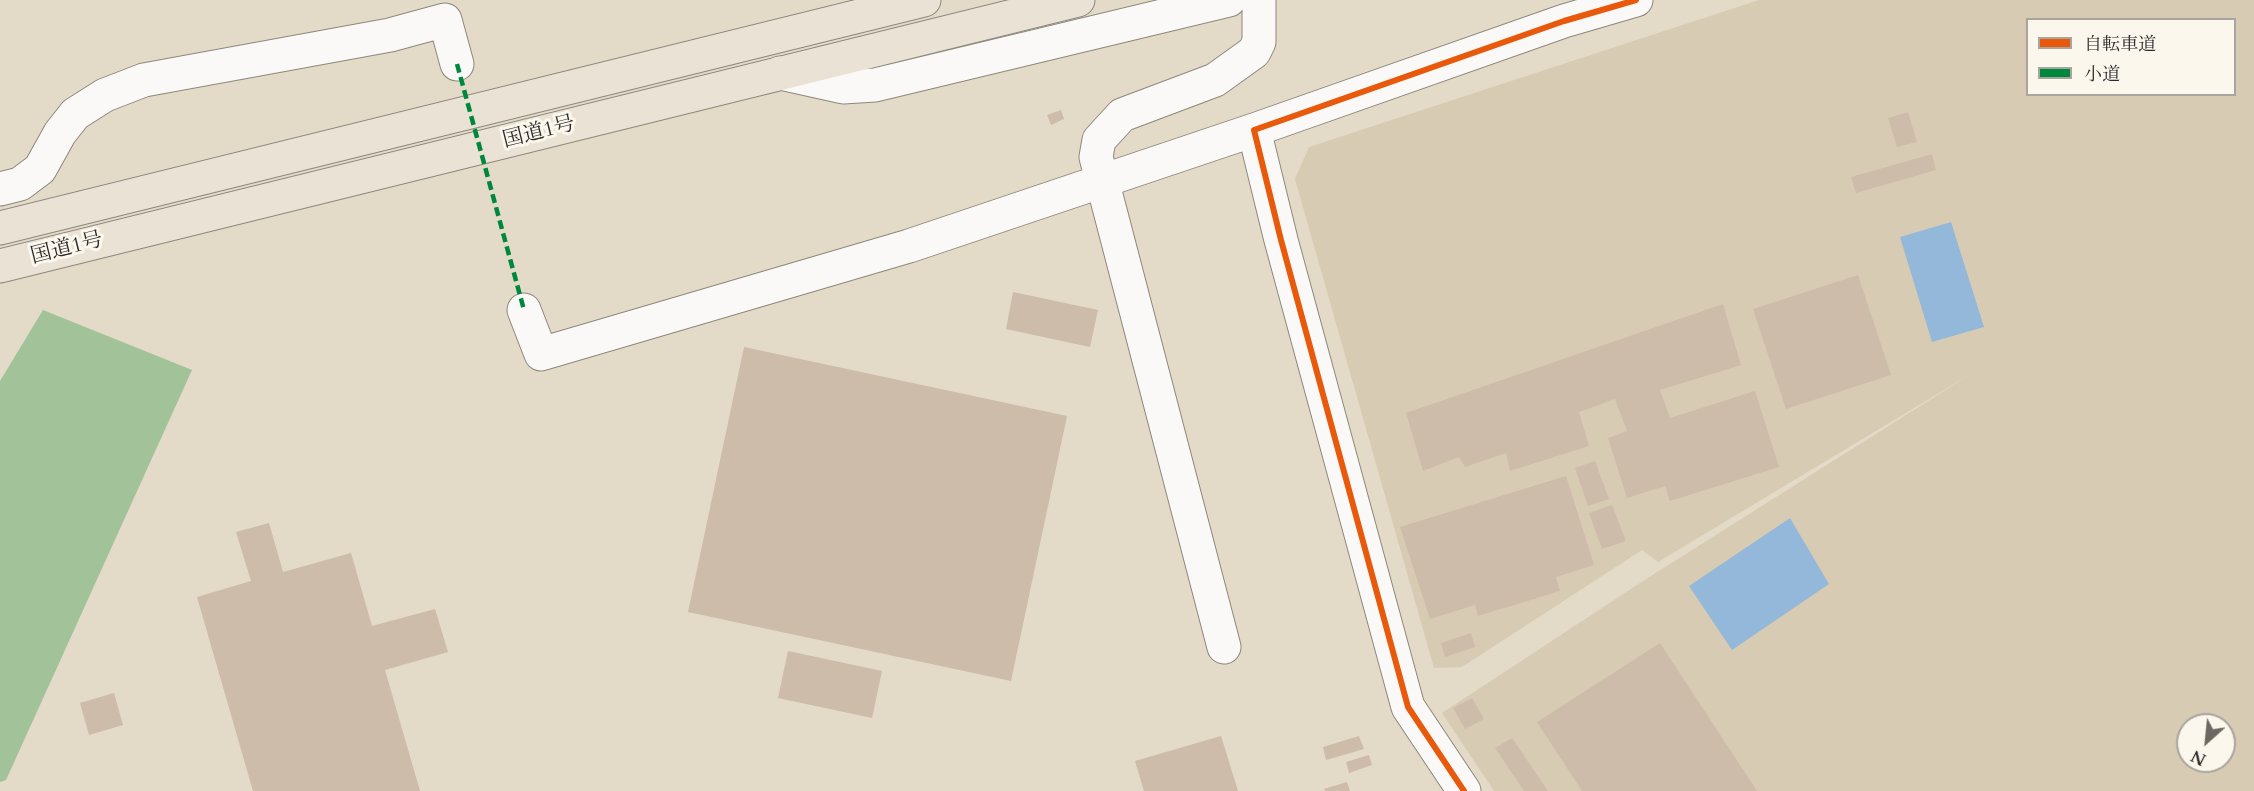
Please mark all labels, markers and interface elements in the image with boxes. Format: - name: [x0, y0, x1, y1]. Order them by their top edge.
- legend: [2026, 18, 2236, 96]
- text: 自転車道: [2084, 32, 2156, 57]
- text: 小道: [2084, 62, 2120, 87]
- street label: 国道1号: [500, 112, 578, 154]
- street label: 国道1号: [28, 228, 106, 270]
- north arrow: [2176, 713, 2236, 773]
- text: N: [2188, 744, 2210, 770]

